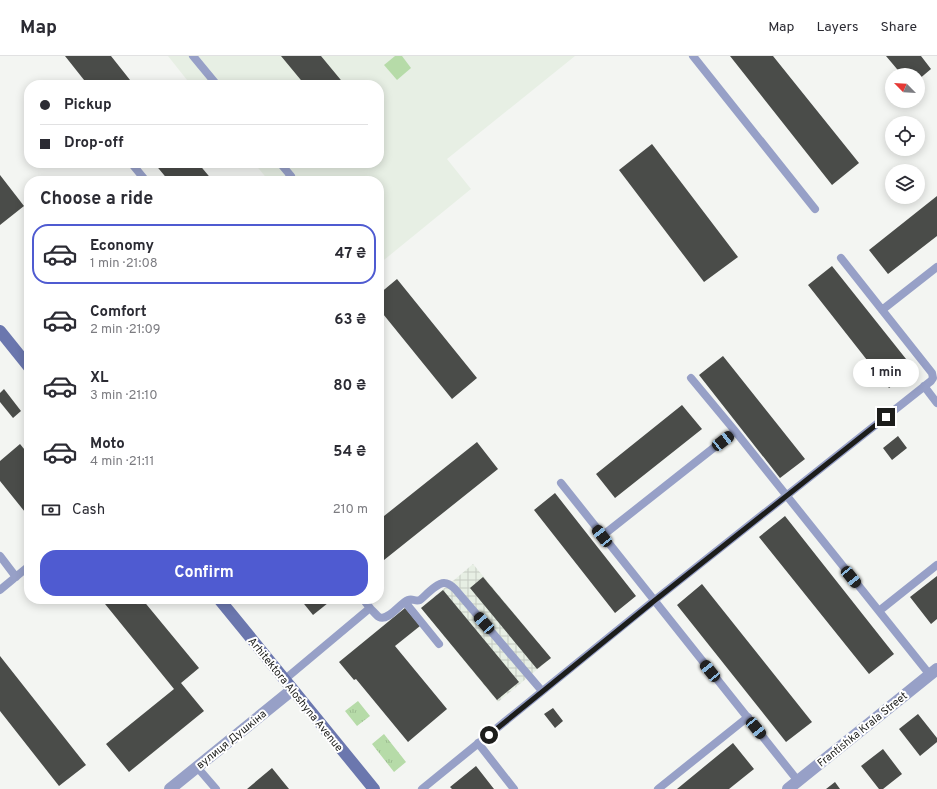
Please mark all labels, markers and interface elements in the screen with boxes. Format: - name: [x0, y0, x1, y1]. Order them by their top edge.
- text: Map: [20, 16, 57, 40]
- text: Map: [768, 19, 794, 36]
- text: Layers: [816, 19, 858, 36]
- text: Share: [880, 19, 917, 36]
- north arrow: [885, 68, 925, 108]
- map controls: [885, 68, 925, 204]
- text: Pickup: [64, 96, 112, 115]
- button: locate: [885, 116, 925, 156]
- text: Drop-off: [64, 134, 124, 153]
- button: layers: [885, 164, 925, 204]
- text: Choose a ride: [40, 188, 153, 211]
- icon: car: [42, 236, 78, 272]
- text: Economy: [90, 237, 154, 256]
- text: 47 ₴: [335, 245, 366, 264]
- text: 1 min · 21:08: [90, 256, 158, 272]
- icon: car: [42, 302, 78, 338]
- text: Comfort: [90, 303, 147, 322]
- text: 63 ₴: [334, 311, 366, 330]
- text: 2 min · 21:09: [90, 322, 161, 338]
- callout: 1 min: [853, 359, 919, 387]
- text: 1 min: [870, 365, 902, 381]
- icon: car: [42, 368, 78, 404]
- text: XL: [90, 369, 108, 388]
- text: 80 ₴: [333, 377, 366, 396]
- text: 3 min · 21:10: [90, 388, 158, 404]
- route end: [877, 408, 895, 426]
- car: [710, 429, 736, 453]
- icon: car: [42, 434, 78, 470]
- text: Moto: [90, 435, 125, 454]
- text: 54 ₴: [333, 443, 366, 462]
- text: 4 min · 21:11: [90, 454, 154, 470]
- icon: cash: [40, 499, 62, 521]
- text: Cash: [72, 501, 105, 520]
- text: 210 m: [333, 502, 368, 518]
- car: [590, 523, 614, 549]
- button: Confirm: [40, 550, 368, 596]
- car: [839, 564, 863, 590]
- car: [472, 610, 496, 636]
- street label: Arhitektora Aloshyna Avenue: [245, 635, 346, 755]
- car: [698, 658, 722, 684]
- street label: Frantishka Krala Street: [815, 689, 911, 770]
- street label: вулиця Душкіна: [194, 707, 270, 772]
- car: [744, 715, 768, 741]
- route start: [480, 726, 498, 744]

